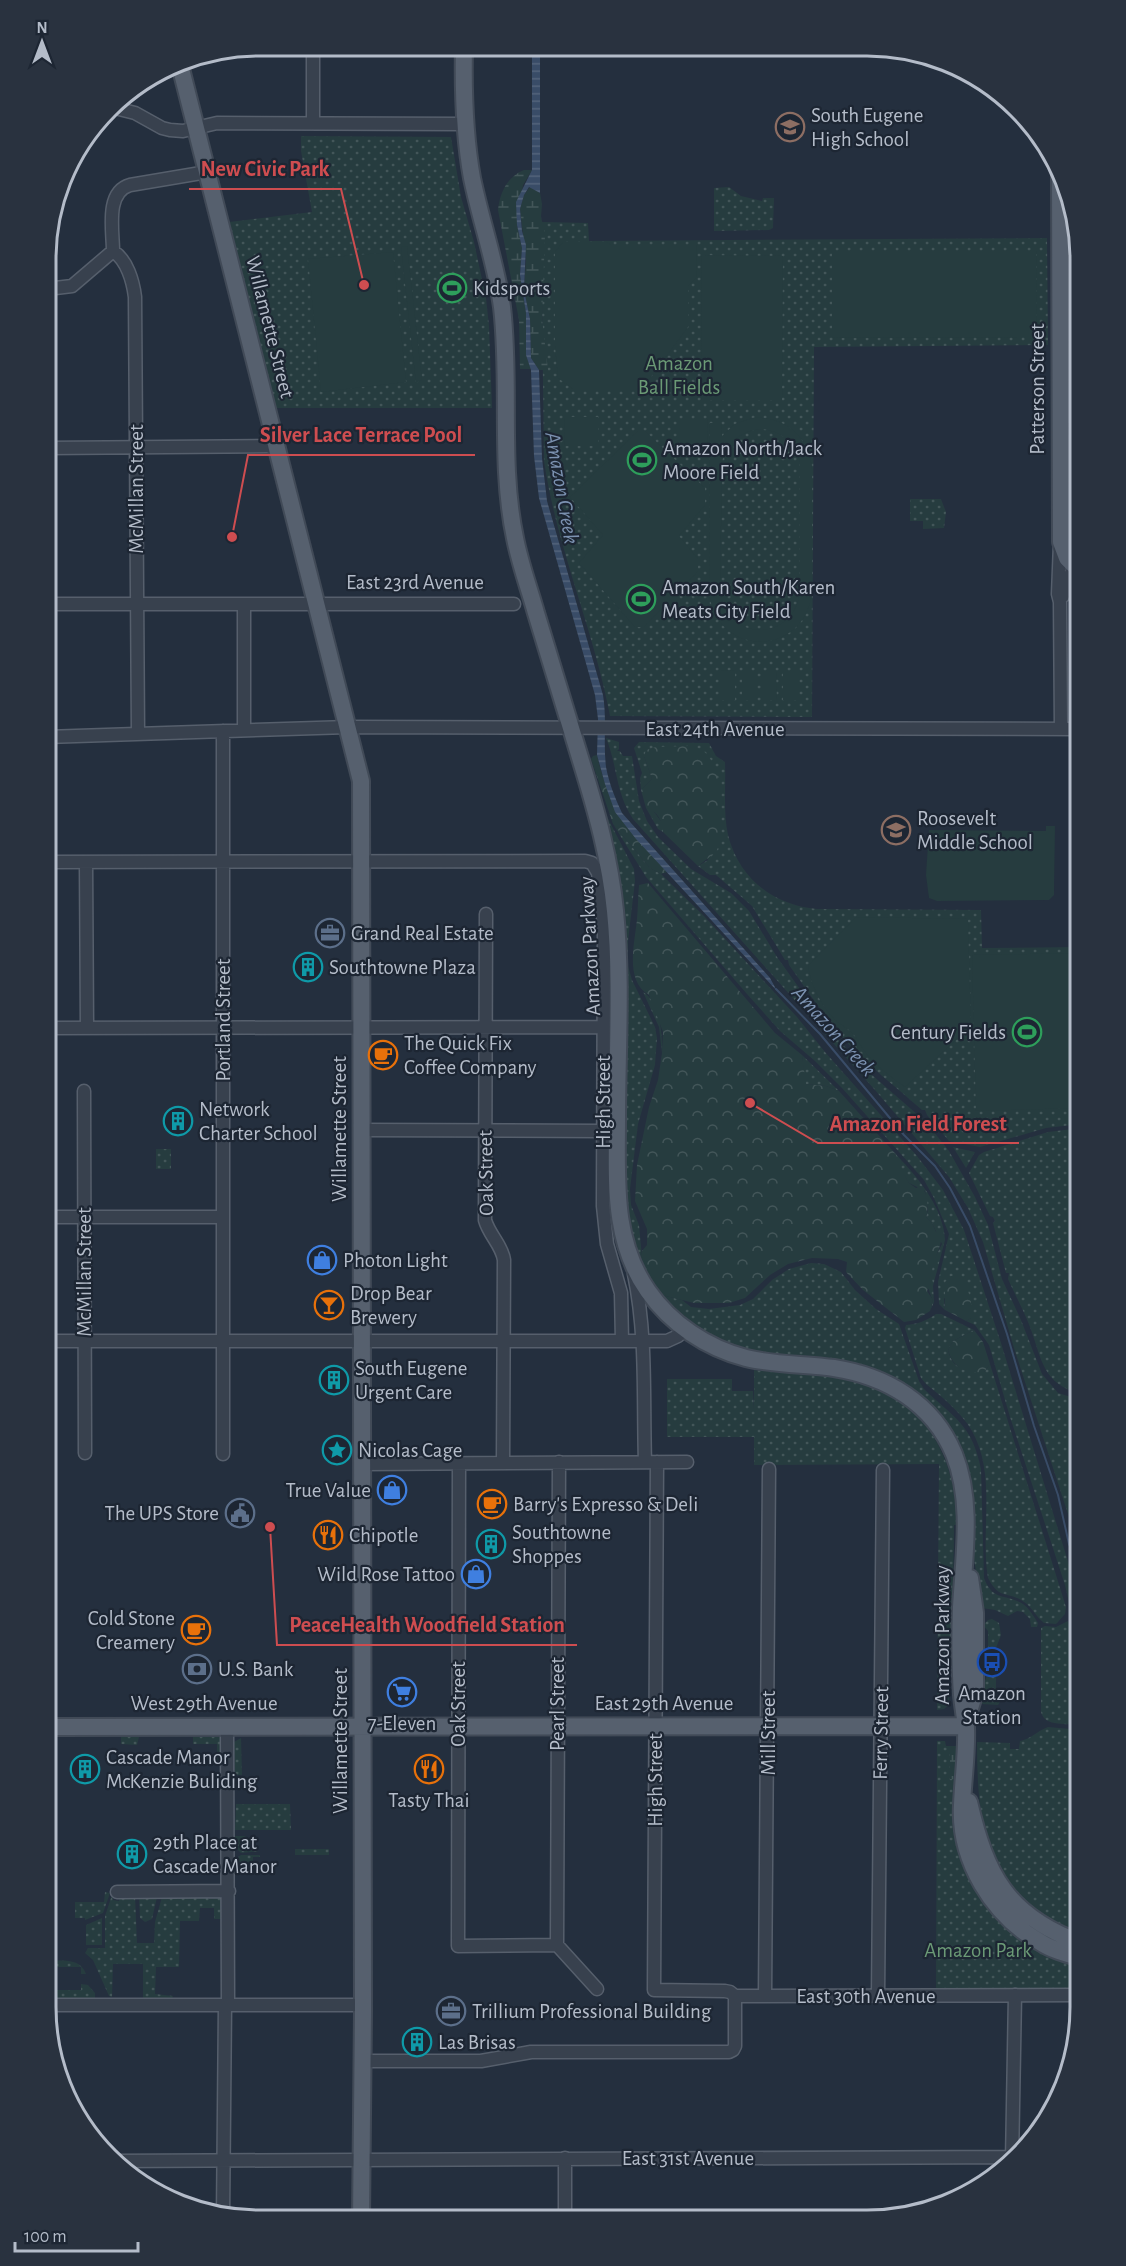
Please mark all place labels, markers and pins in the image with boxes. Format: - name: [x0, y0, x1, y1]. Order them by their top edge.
- place label: South Eugene High School: [811, 105, 923, 150]
- school or university icon: South Eugene High School: [774, 111, 806, 143]
- callout: New Civic Park: [189, 149, 341, 189]
- sports icon: Kidsports: [436, 272, 468, 304]
- place label: Kidsports: [473, 278, 550, 299]
- callout: Silver Lace Terrace Pool: [248, 415, 475, 455]
- place label: Amazon North/Jack Moore Field: [663, 438, 822, 483]
- sports icon: Amazon North/Jack Moore Field: [626, 444, 658, 476]
- place label: Amazon South/Karen Meats City Field: [662, 577, 835, 622]
- sports icon: Amazon South/Karen Meats City Field: [625, 583, 657, 615]
- place label: Roosevelt Middle School: [917, 808, 1033, 853]
- school or university icon: Roosevelt Middle School: [880, 814, 912, 846]
- office icon: Grand Real Estate: [314, 917, 346, 949]
- place label: Grand Real Estate: [351, 923, 494, 944]
- building icon: Southtowne Plaza: [292, 951, 324, 983]
- place label: Southtowne Plaza: [329, 957, 476, 978]
- sports icon: Century Fields: [1011, 1016, 1043, 1048]
- place label: Century Fields: [891, 1022, 1006, 1043]
- place label: The Quick Fix Coffee Company: [404, 1033, 537, 1078]
- cafe icon: The Quick Fix Coffee Company: [367, 1039, 399, 1071]
- place label: Network Charter School: [199, 1099, 318, 1144]
- callout: Amazon Field Forest: [818, 1103, 1019, 1143]
- building icon: Network Charter School: [162, 1105, 194, 1137]
- shop icon: Photon Light: [306, 1244, 338, 1276]
- place label: Photon Light: [343, 1250, 448, 1271]
- place label: Drop Bear Brewery: [350, 1283, 432, 1328]
- bar icon: Drop Bear Brewery: [313, 1289, 345, 1321]
- place label: South Eugene Urgent Care: [355, 1358, 467, 1403]
- building icon: South Eugene Urgent Care: [318, 1364, 350, 1396]
- place icon: Nicolas Cage: [321, 1434, 353, 1466]
- place label: Nicolas Cage: [358, 1440, 462, 1461]
- shop icon: True Value: [376, 1474, 408, 1506]
- place label: True Value: [285, 1480, 371, 1501]
- cafe icon: Barry's Expresso & Deli: [476, 1488, 508, 1520]
- place label: Barry's Expresso & Deli: [513, 1494, 698, 1515]
- public building icon: The UPS Store: [224, 1497, 256, 1529]
- place label: The UPS Store: [105, 1503, 219, 1524]
- restaurant icon: Chipotle: [312, 1519, 344, 1551]
- place label: Southtowne Shoppes: [512, 1522, 611, 1567]
- place label: Chipotle: [349, 1525, 419, 1546]
- building icon: Southtowne Shoppes: [475, 1528, 507, 1560]
- shop icon: Wild Rose Tattoo: [460, 1558, 492, 1590]
- place label: Wild Rose Tattoo: [317, 1564, 455, 1585]
- callout: PeaceHealth Woodfield Station: [277, 1605, 577, 1645]
- place label: Cold Stone Creamery: [88, 1608, 175, 1653]
- cafe icon: Cold Stone Creamery: [180, 1614, 212, 1646]
- bus stop icon: Amazon Station: [976, 1646, 1008, 1678]
- bank icon: U.S. Bank: [181, 1653, 213, 1685]
- place label: U.S. Bank: [218, 1659, 294, 1680]
- supermarket icon: 7-Eleven: [386, 1676, 418, 1708]
- place label: Amazon Station: [958, 1683, 1026, 1728]
- place label: 7-Eleven: [368, 1713, 436, 1734]
- place label: Cascade Manor McKenzie Buliding: [106, 1747, 258, 1792]
- building icon: Cascade Manor McKenzie Buliding: [69, 1753, 101, 1785]
- restaurant icon: Tasty Thai: [413, 1753, 445, 1785]
- place label: Tasty Thai: [388, 1790, 470, 1811]
- place label: 29th Place at Cascade Manor: [153, 1832, 277, 1877]
- building icon: 29th Place at Cascade Manor: [116, 1838, 148, 1870]
- office icon: Trillium Professional Building: [435, 1995, 467, 2027]
- place label: Trillium Professional Building: [472, 2001, 712, 2022]
- building icon: Las Brisas: [401, 2026, 433, 2058]
- place label: Las Brisas: [438, 2032, 516, 2053]

